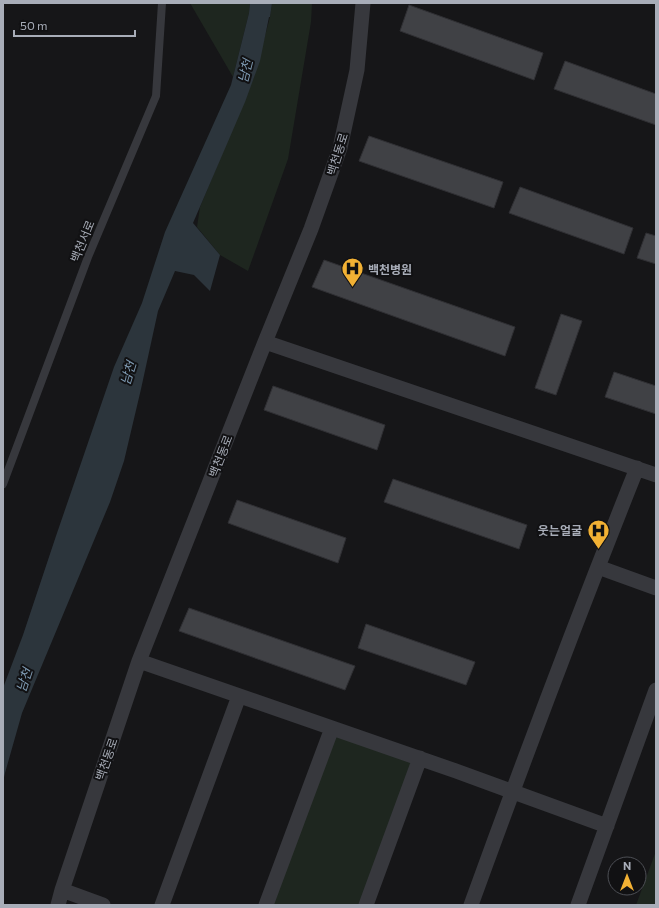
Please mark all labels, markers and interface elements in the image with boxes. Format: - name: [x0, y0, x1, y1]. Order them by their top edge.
- scale bar: [14, 12, 135, 38]
- text: 50 m: [20, 18, 48, 32]
- water label: 남천: [234, 56, 256, 85]
- street label: 백천동로: [324, 131, 350, 177]
- street label: 백천서로: [67, 218, 97, 264]
- hospital icon: 백천병원: [340, 256, 366, 289]
- place label: 백천병원: [368, 262, 412, 276]
- water label: 남천: [117, 358, 139, 387]
- street label: 백천동로: [206, 433, 234, 479]
- hospital icon: 웃는얼굴: [585, 517, 611, 550]
- place label: 웃는얼굴: [538, 523, 582, 537]
- water label: 남천: [13, 665, 36, 694]
- street label: 백천동로: [92, 736, 120, 782]
- north arrow: [607, 856, 647, 896]
- text: N: [623, 859, 631, 872]

